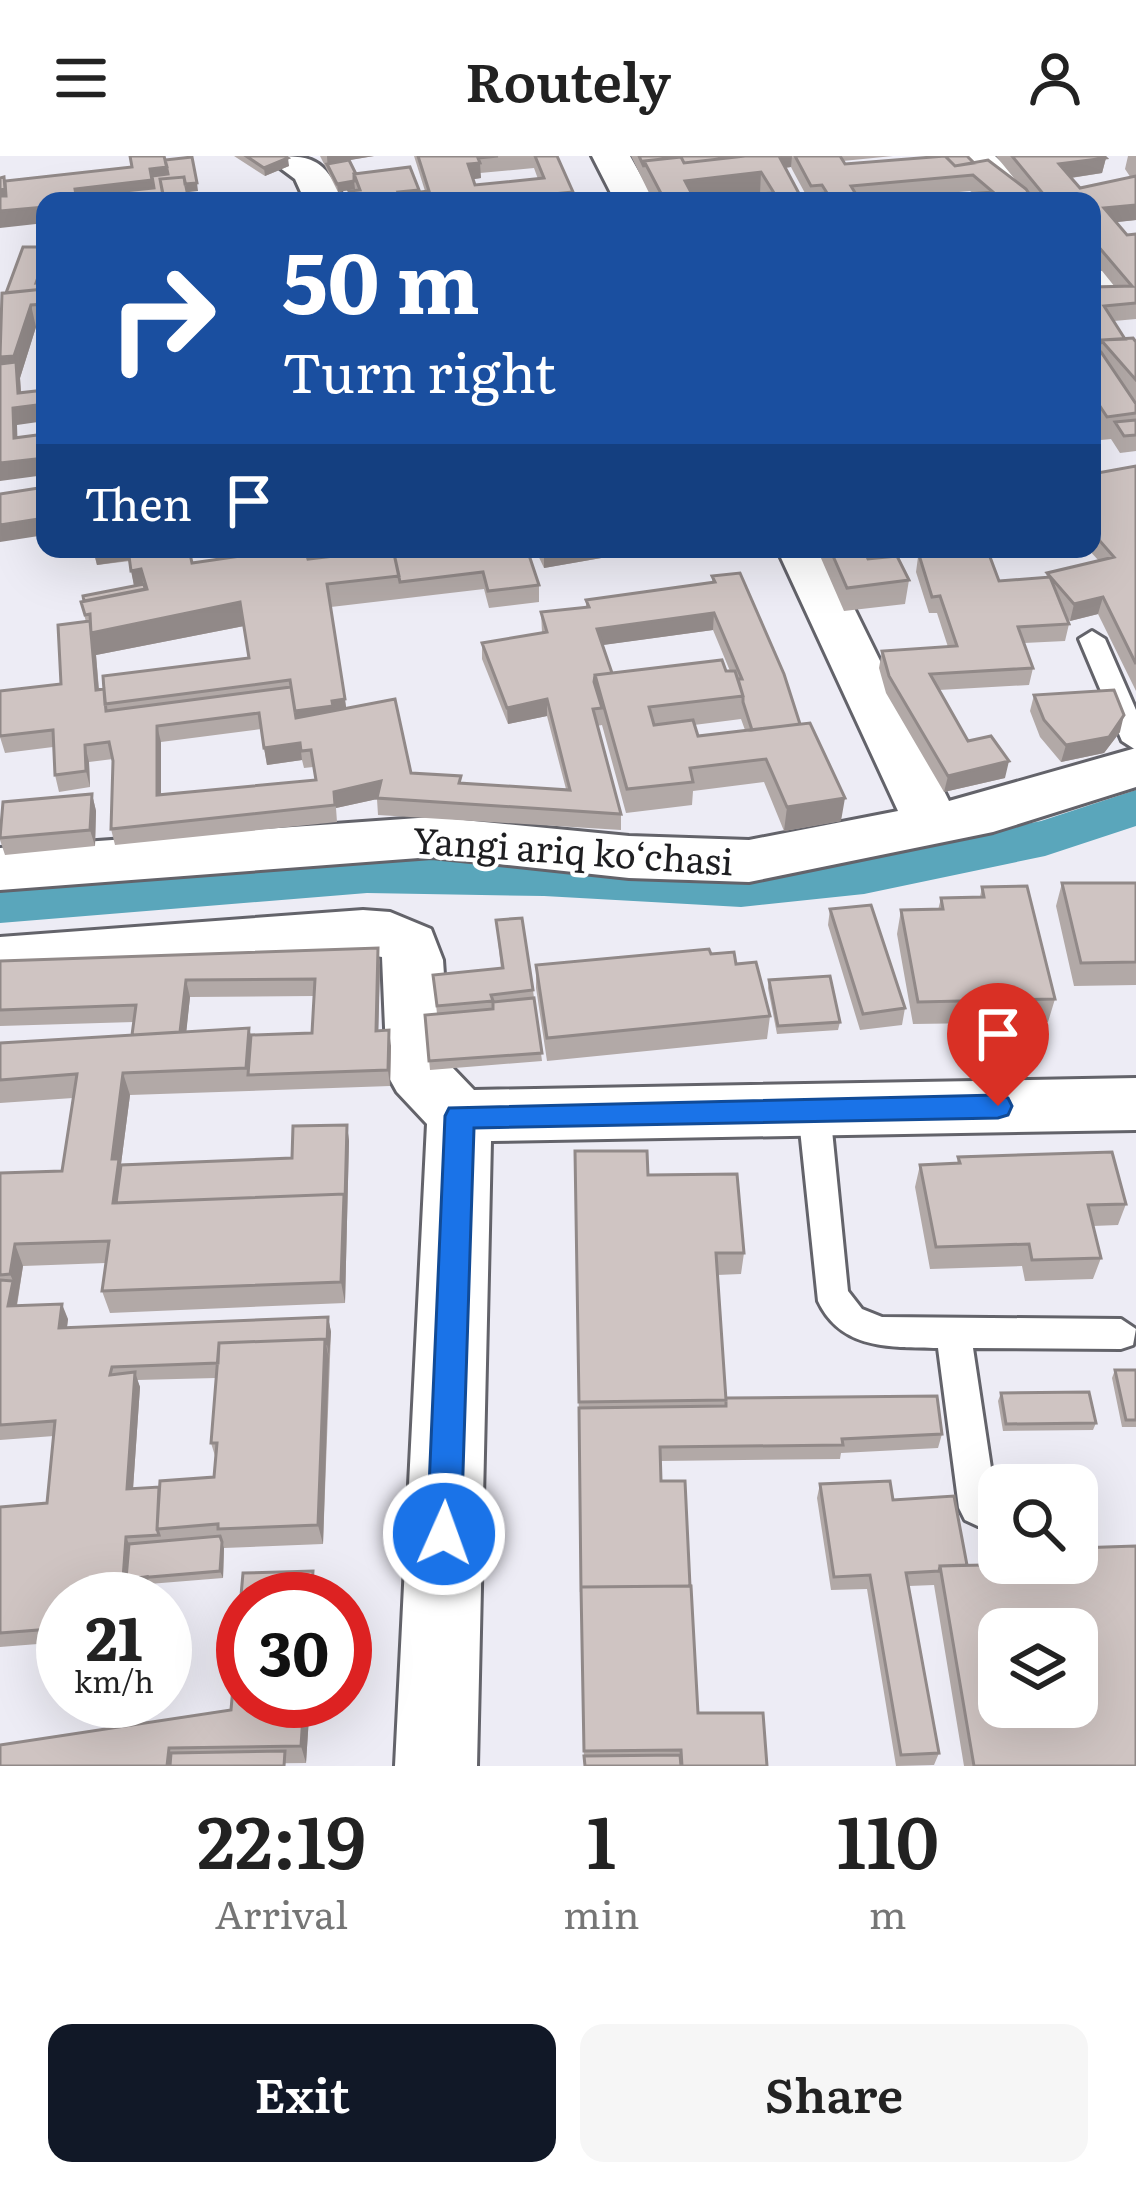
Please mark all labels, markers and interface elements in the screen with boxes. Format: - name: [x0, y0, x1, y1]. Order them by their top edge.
- text: Routely: [465, 38, 671, 119]
- icon: menu: [48, 45, 114, 111]
- icon: person: [1022, 45, 1088, 111]
- text: 50 m: [282, 215, 480, 340]
- icon: right: [84, 240, 240, 396]
- text: Turn right: [282, 329, 556, 410]
- text: Then: [84, 468, 192, 535]
- icon: arrive: [216, 468, 282, 534]
- street label: Yangi ariq ko‘chasi: [411, 811, 735, 887]
- pin: [947, 983, 1049, 1106]
- icon: arrive: [965, 1001, 1031, 1067]
- map controls: [978, 1464, 1098, 1728]
- button: search: [978, 1464, 1098, 1584]
- position arrow: [381, 1471, 507, 1597]
- speed limit sign: 30: [216, 1572, 372, 1728]
- text: 21: [85, 1590, 143, 1679]
- button: layers: [978, 1608, 1098, 1728]
- text: km/h: [74, 1658, 154, 1702]
- text: 22:19: [197, 1784, 366, 1891]
- text: 1: [586, 1784, 616, 1891]
- text: 110: [837, 1784, 939, 1891]
- text: Arrival: [215, 1883, 348, 1941]
- text: min: [563, 1883, 640, 1941]
- text: m: [869, 1883, 907, 1941]
- button: Exit: [48, 2024, 556, 2162]
- button: Share: [580, 2024, 1088, 2162]

